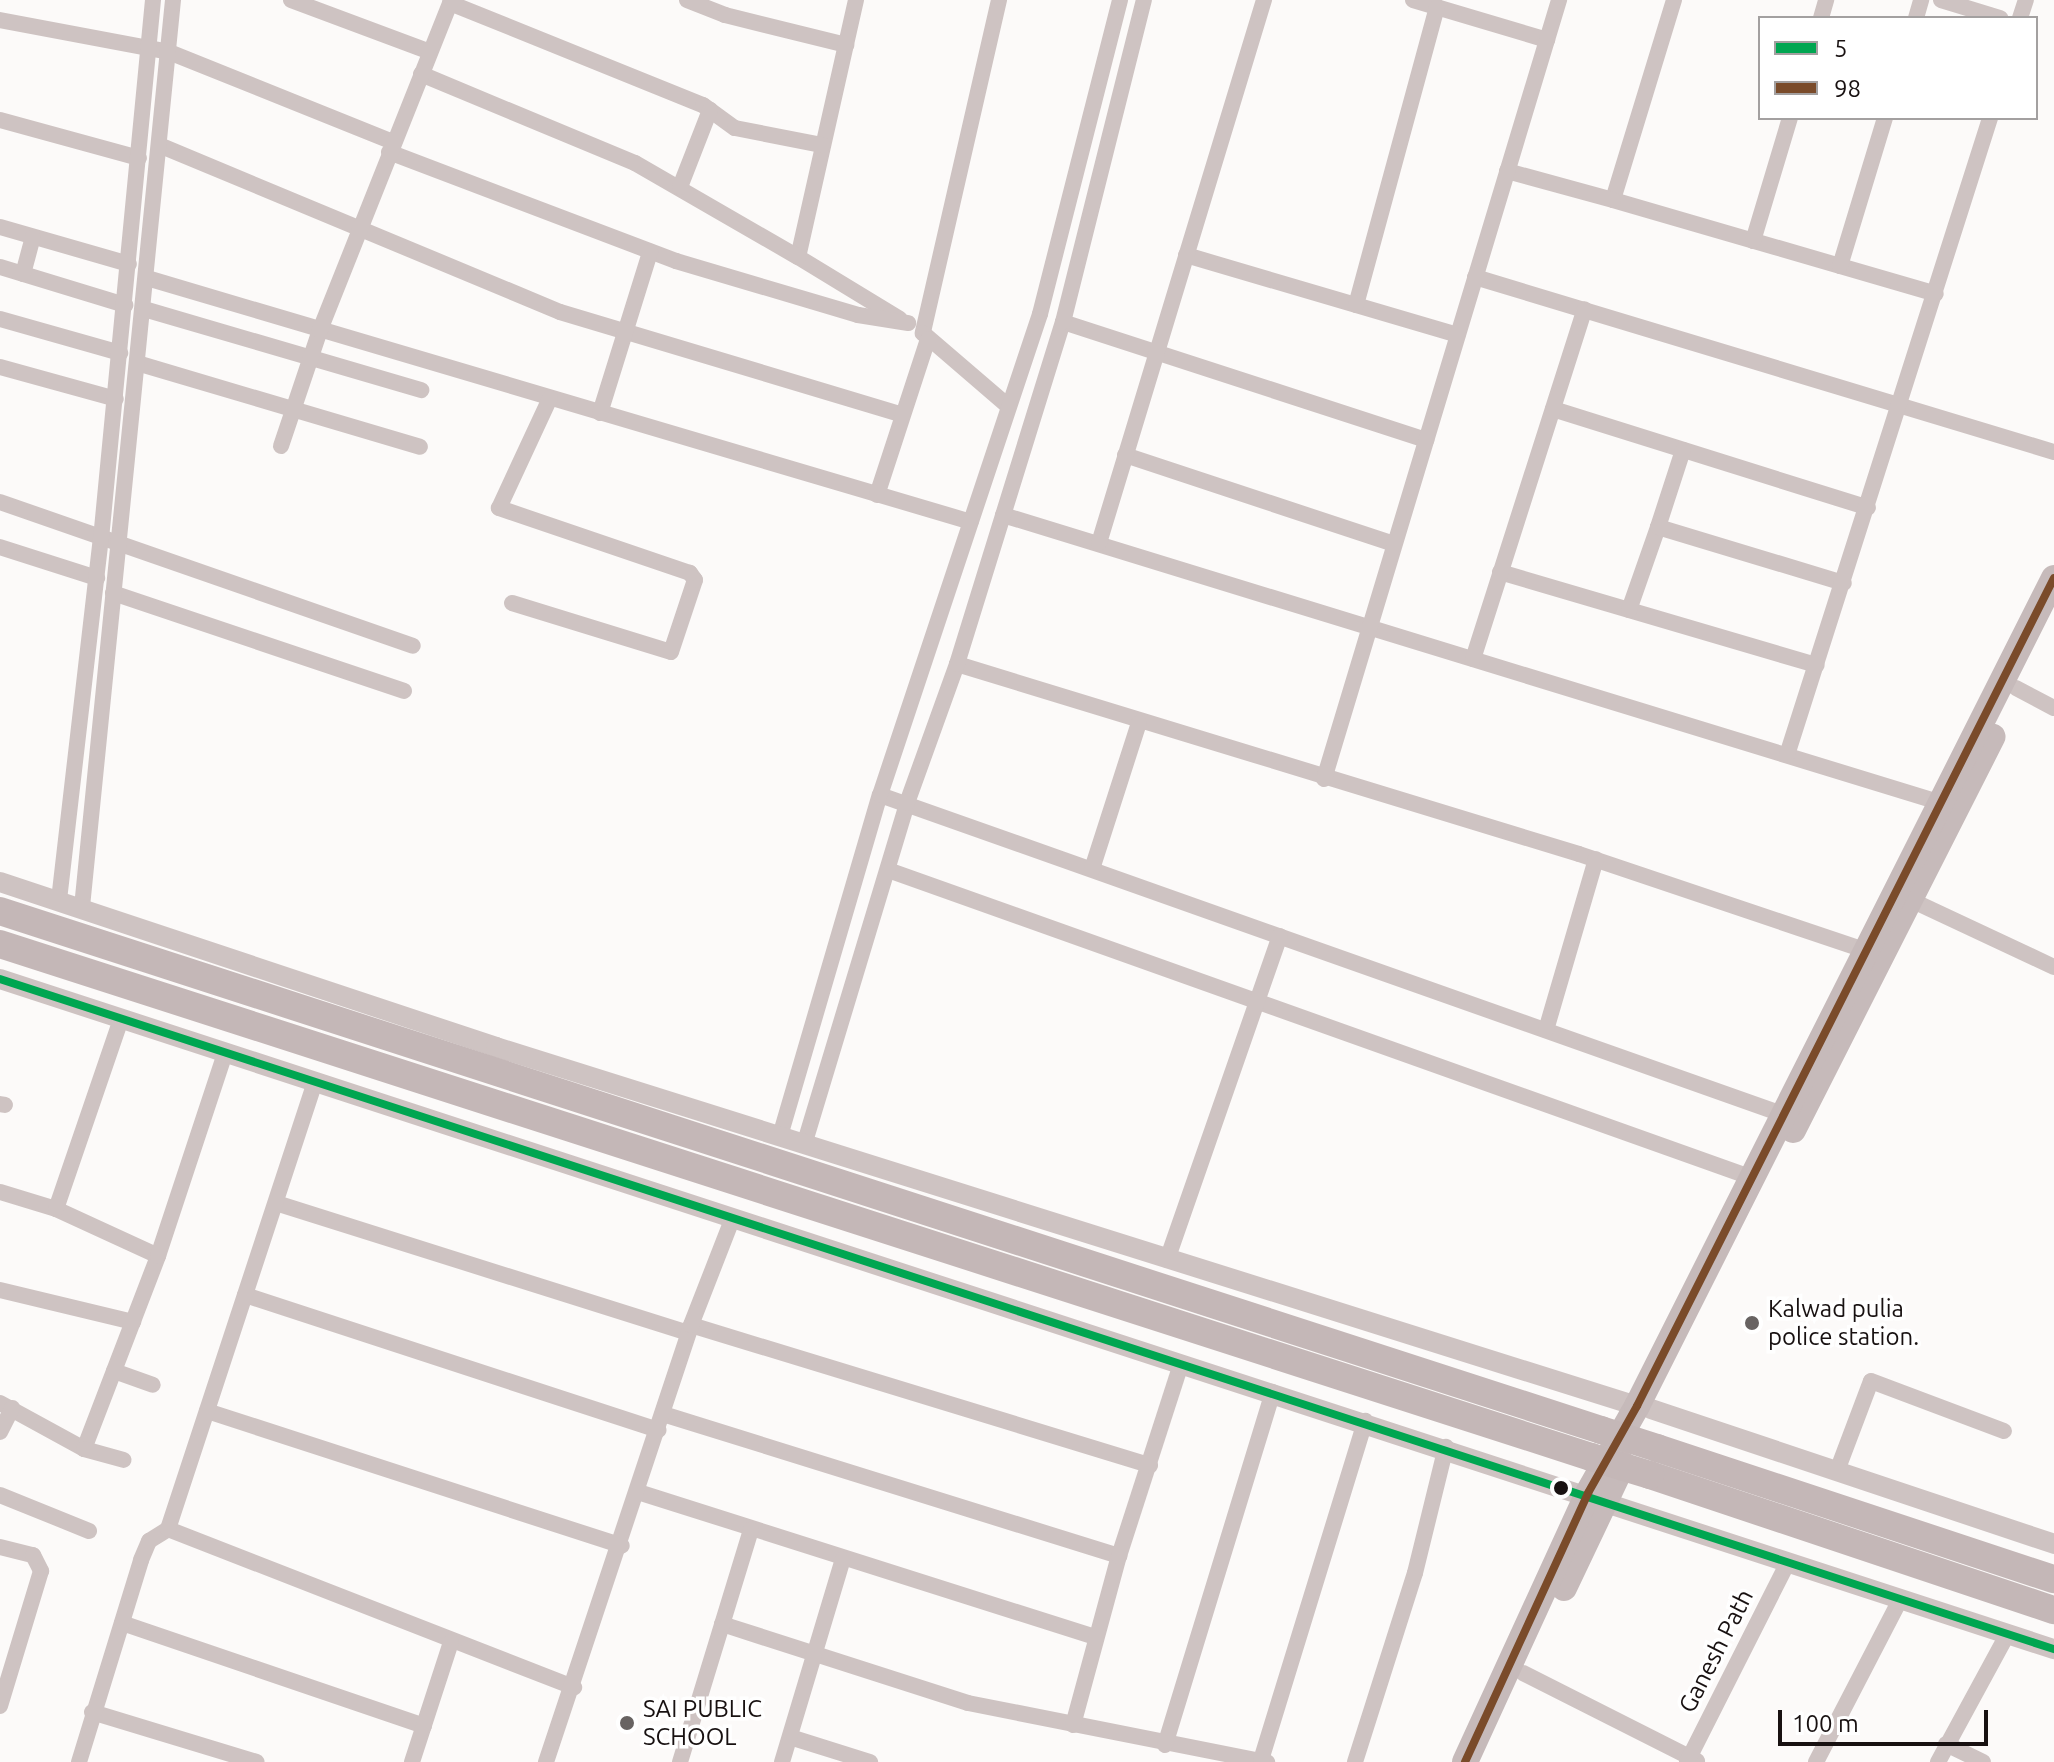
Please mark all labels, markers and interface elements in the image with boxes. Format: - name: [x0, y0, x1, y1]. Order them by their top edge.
- legend: [1758, 16, 2038, 120]
- text: 5: [1834, 35, 1848, 62]
- text: 98: [1834, 75, 1861, 102]
- place label: Kalwad pulia police station.: [1768, 1295, 1919, 1351]
- marker: Kalwad pulia police station.: [1743, 1314, 1761, 1332]
- unlabelled marker: [1553, 1480, 1569, 1496]
- street label: Ganesh Path: [1673, 1585, 1759, 1717]
- scale bar: [1782, 1694, 1992, 1744]
- place label: SAI PUBLIC SCHOOL: [643, 1695, 762, 1751]
- text: 100 m: [1792, 1710, 1859, 1737]
- marker: SAI PUBLIC SCHOOL: [618, 1714, 636, 1732]

